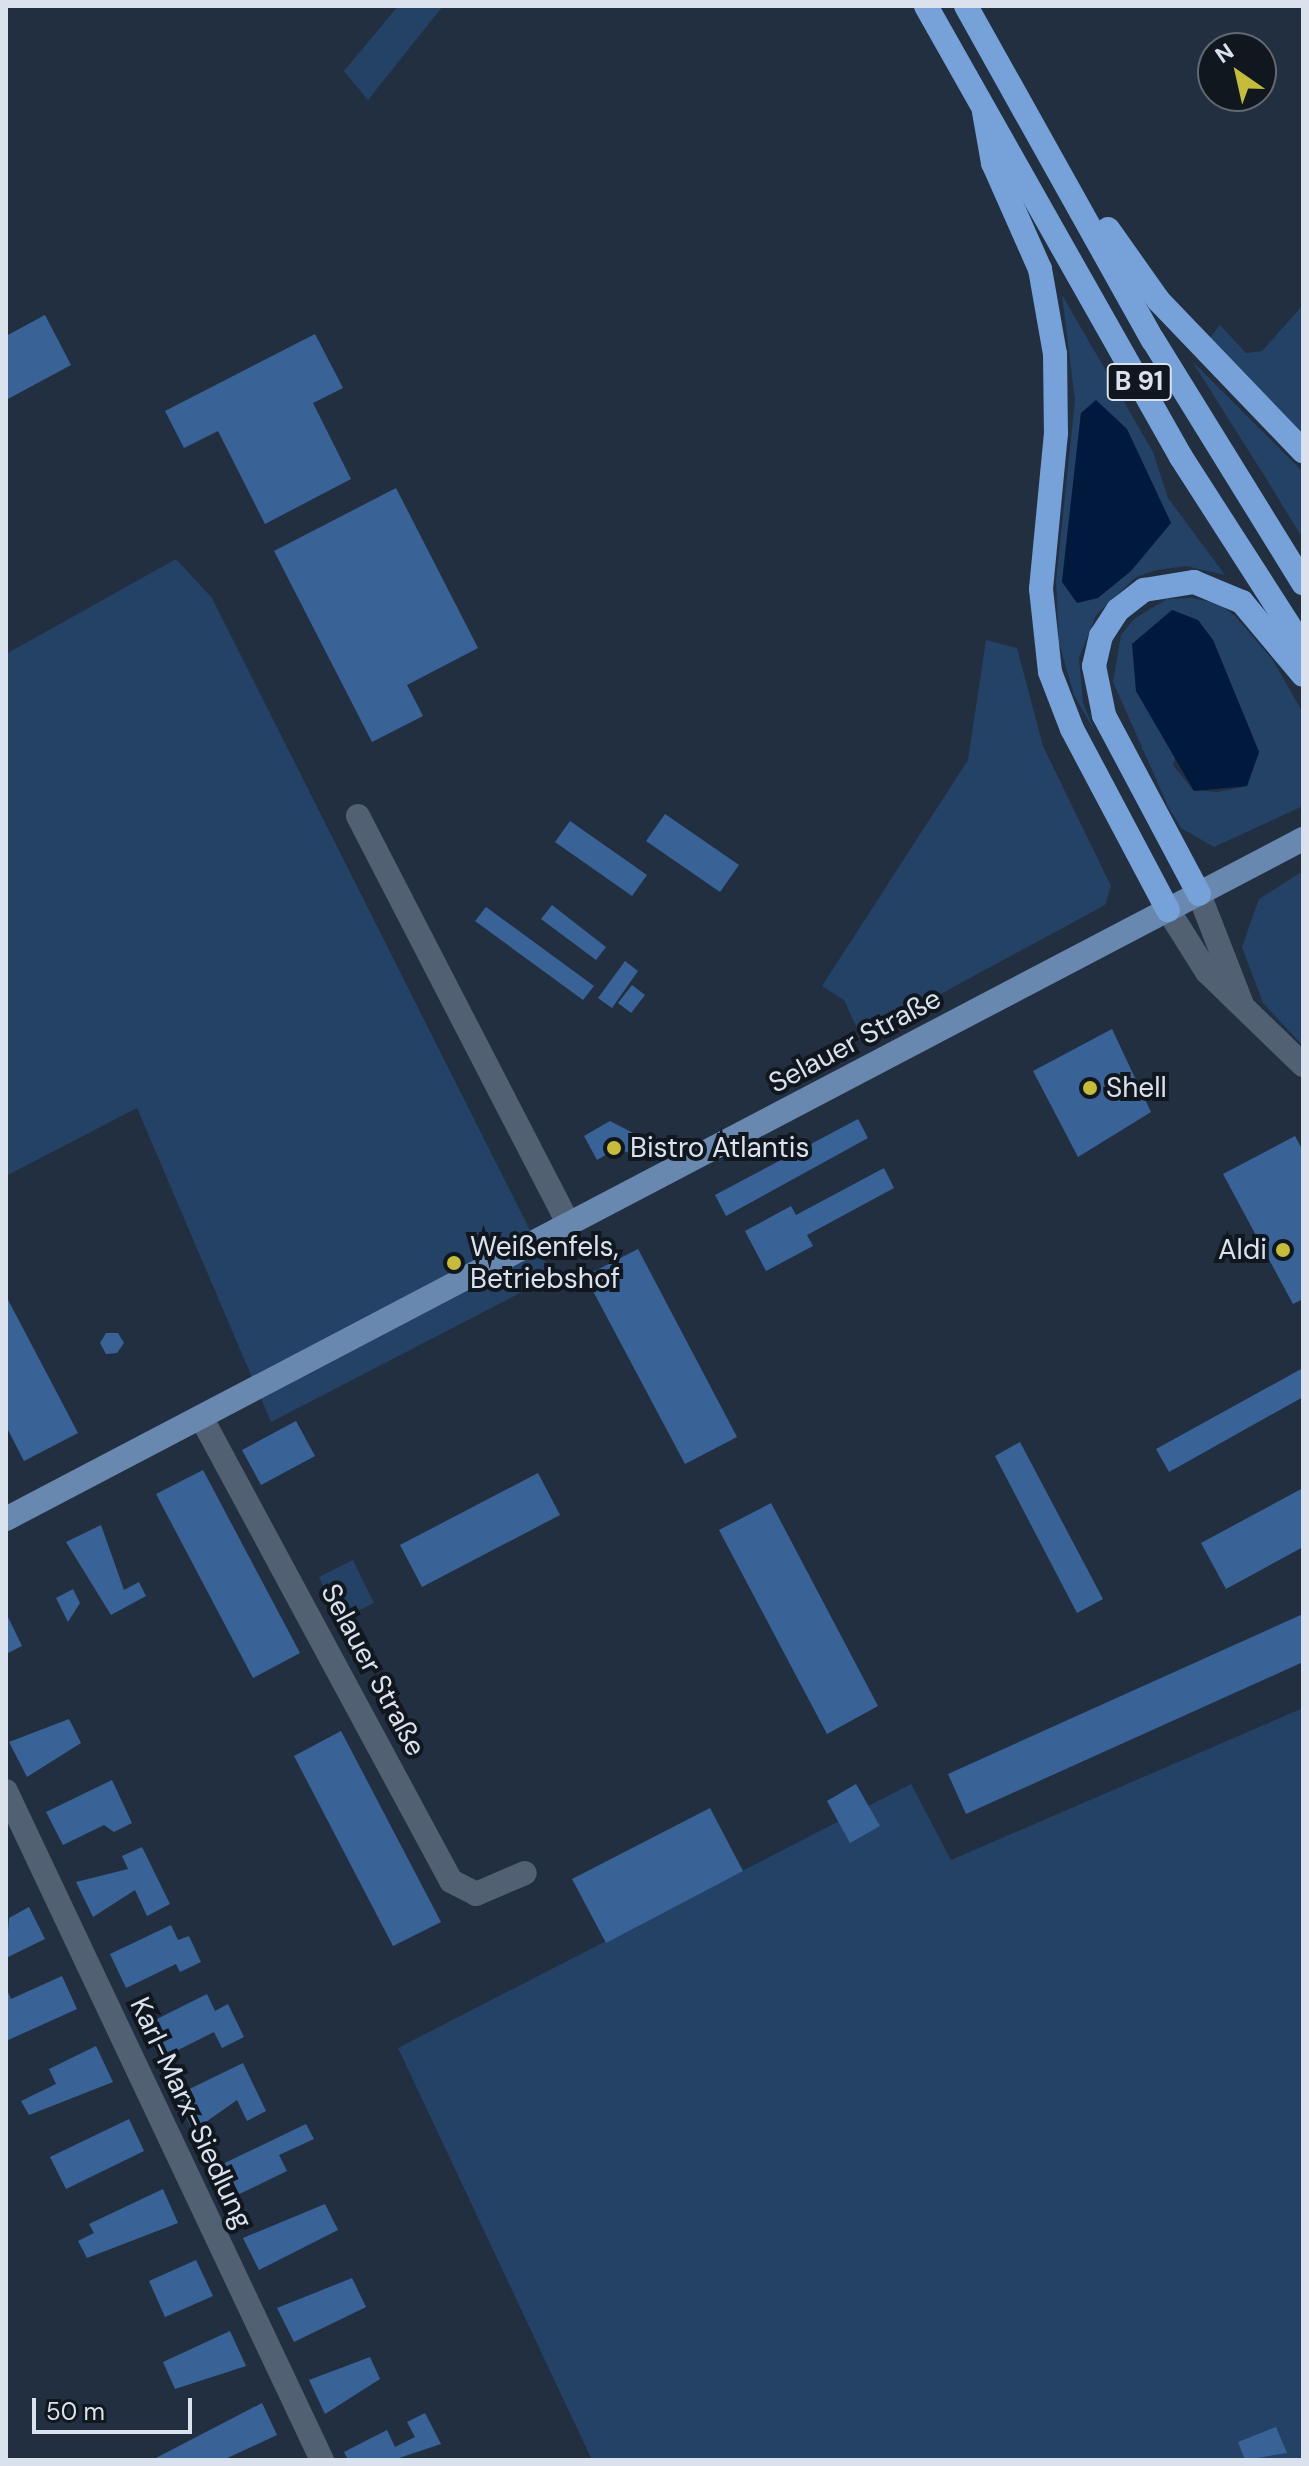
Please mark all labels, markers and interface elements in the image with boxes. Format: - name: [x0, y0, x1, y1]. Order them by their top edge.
- north arrow: [1197, 32, 1277, 112]
- text: N: [1210, 37, 1239, 70]
- road number: B 91: [1105, 360, 1173, 404]
- street label: Selauer Straße: [763, 982, 947, 1100]
- place label: Shell: [1106, 1071, 1167, 1105]
- marker: Shell: [1081, 1079, 1099, 1097]
- place label: Bistro Atlantis: [630, 1131, 810, 1165]
- marker: Bistro Atlantis: [605, 1139, 623, 1157]
- place label: Weißenfels, Betriebshof: [470, 1230, 620, 1296]
- place label: Aldi: [1218, 1233, 1267, 1267]
- marker: Aldi: [1274, 1241, 1292, 1259]
- marker: Weißenfels, Betriebshof: [445, 1254, 463, 1272]
- street label: Selauer Straße: [314, 1578, 432, 1762]
- street label: Karl-Marx-Siedlung: [123, 1992, 259, 2234]
- scale bar: [36, 2382, 196, 2432]
- text: 50 m: [46, 2396, 105, 2427]

